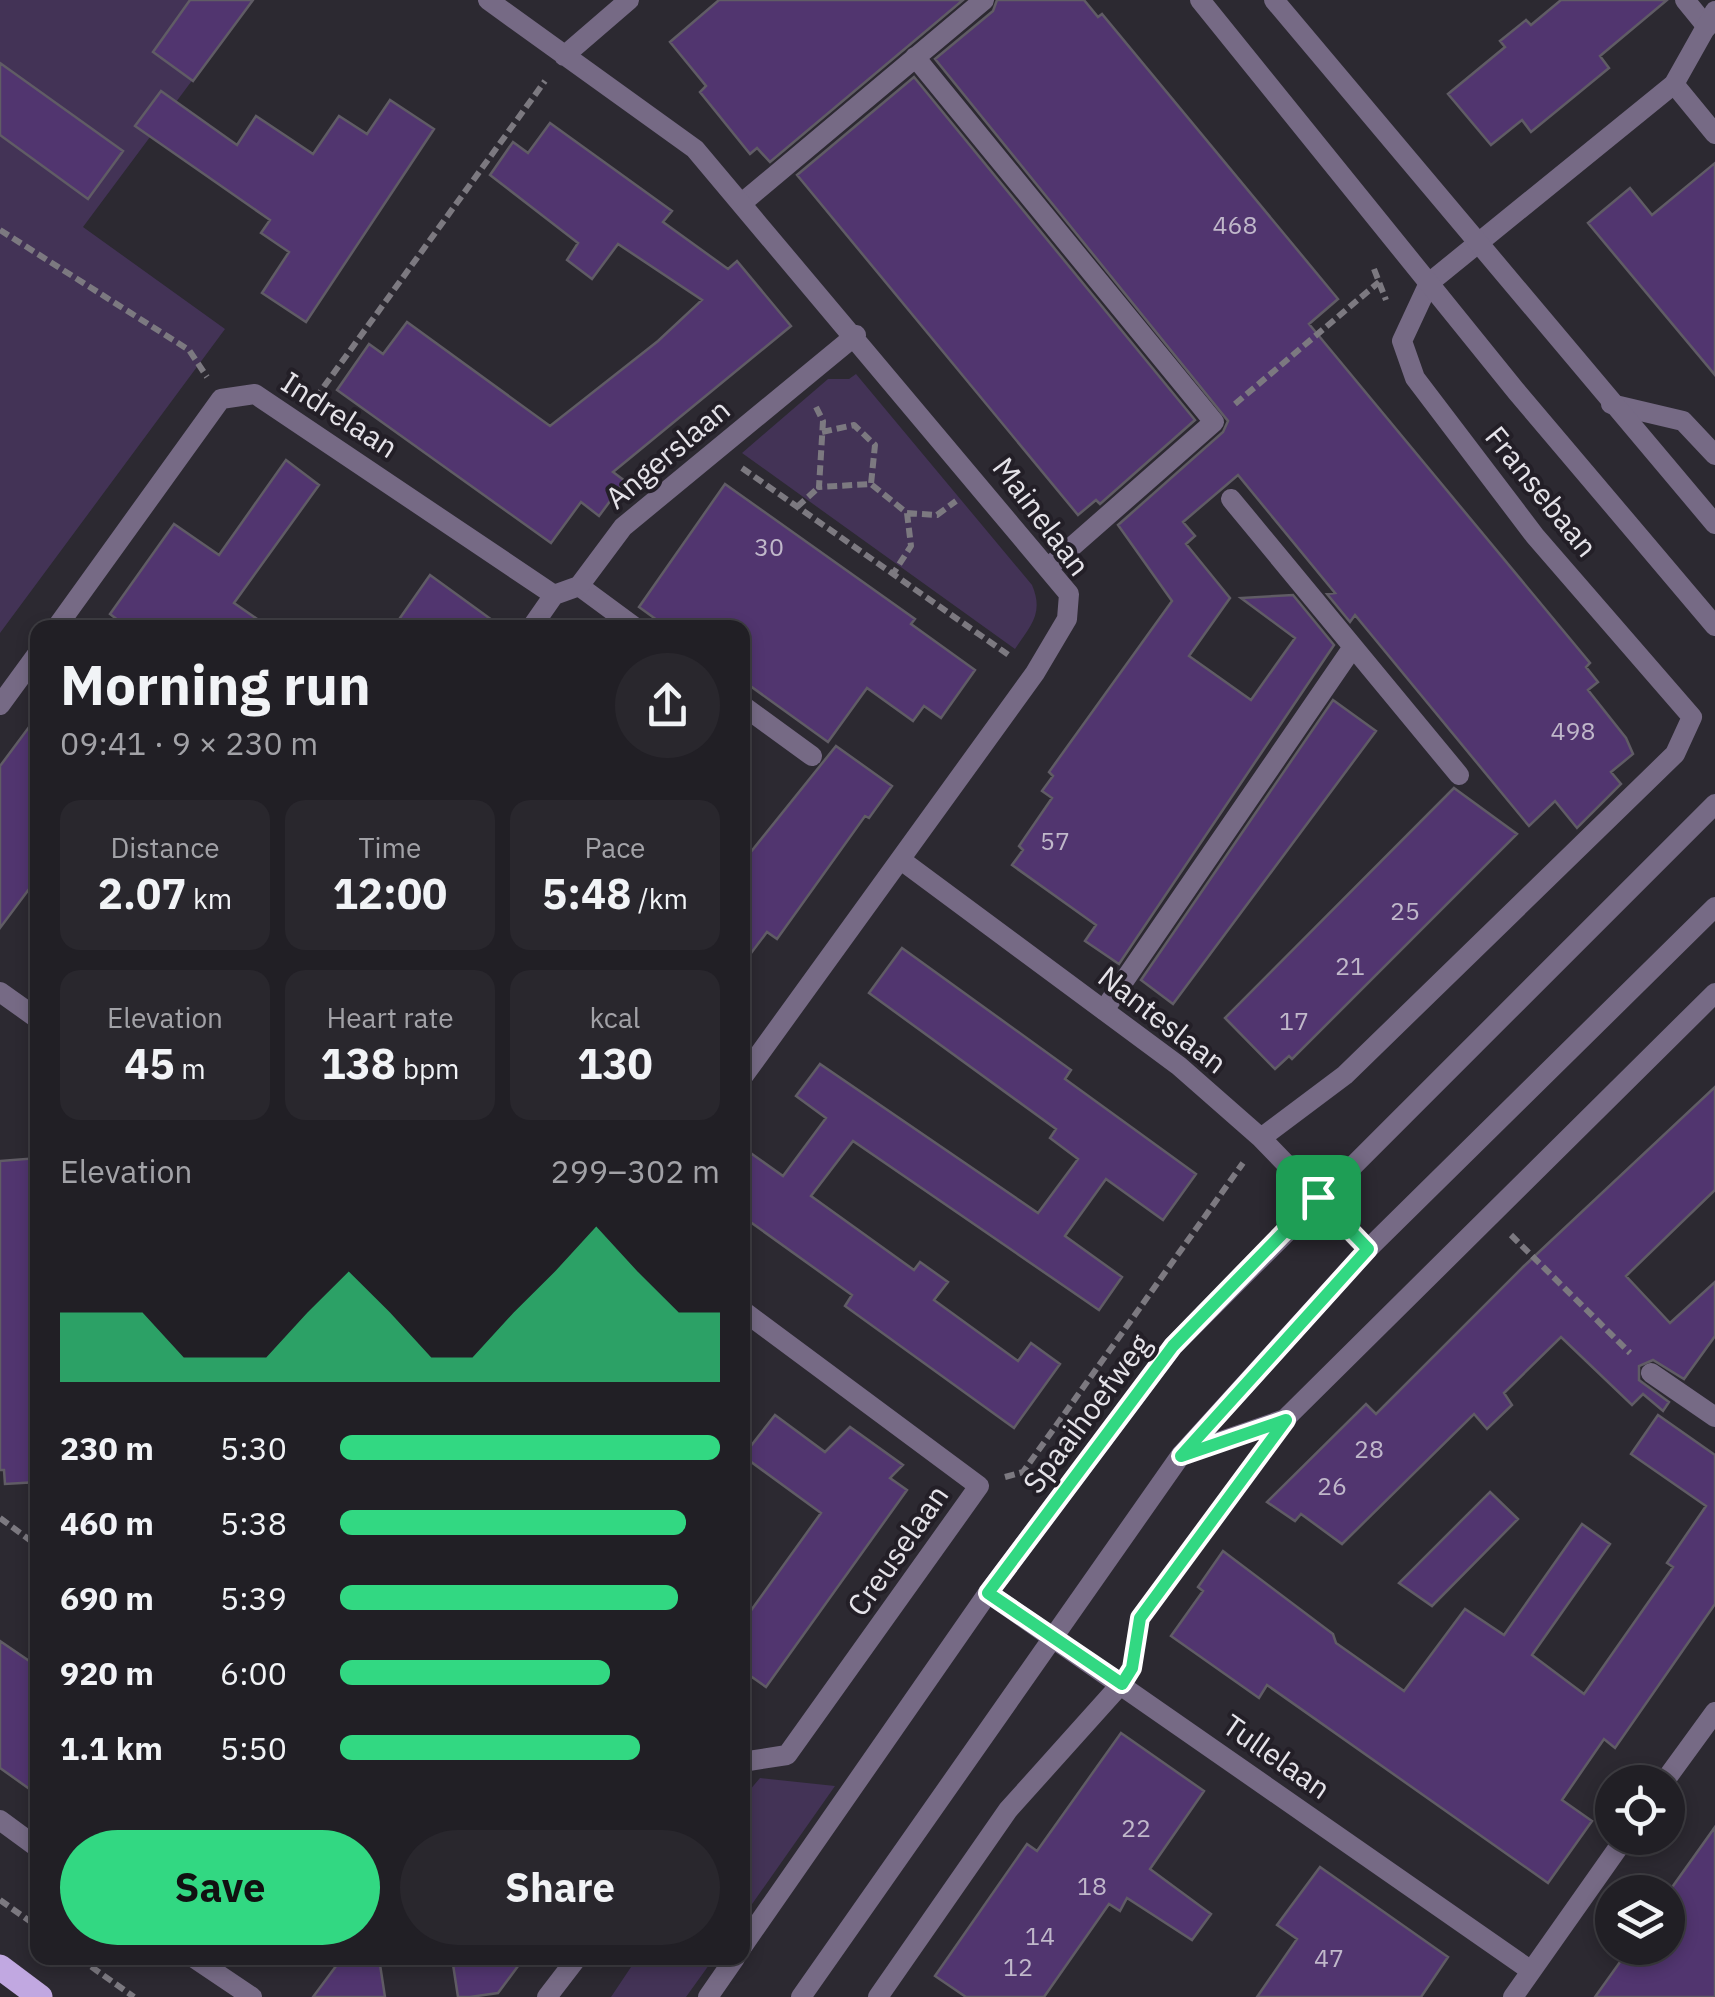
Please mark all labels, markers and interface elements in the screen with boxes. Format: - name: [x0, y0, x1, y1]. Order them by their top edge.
- house number: 468: [1212, 208, 1258, 241]
- street label: Indrelaan: [274, 362, 406, 466]
- street label: Angerslaan: [597, 389, 737, 517]
- street label: Fransebaan: [1477, 417, 1607, 565]
- street label: Mainelaan: [985, 449, 1099, 583]
- house number: 30: [754, 530, 784, 563]
- text: Morning run: [60, 649, 371, 720]
- button: share: [615, 653, 720, 758]
- house number: 498: [1550, 714, 1596, 747]
- text: 09:41 · 9 × 230 m: [60, 722, 318, 764]
- house number: 57: [1040, 824, 1070, 857]
- text: Distance: [110, 829, 220, 866]
- text: Time: [359, 829, 421, 866]
- text: Pace: [585, 829, 645, 866]
- text: 2.07: [98, 866, 186, 921]
- text: 12:00: [333, 866, 447, 921]
- text: 5:48: [542, 866, 631, 921]
- text: km: [186, 880, 232, 917]
- text: /km: [631, 880, 688, 917]
- house number: 25: [1390, 894, 1420, 927]
- house number: 21: [1335, 949, 1365, 982]
- street label: Nanteslaan: [1091, 957, 1235, 1081]
- text: Elevation: [107, 999, 223, 1036]
- text: Heart rate: [326, 999, 454, 1036]
- text: kcal: [590, 999, 640, 1036]
- house number: 17: [1279, 1004, 1309, 1037]
- text: 45: [124, 1036, 175, 1091]
- text: 138: [320, 1036, 396, 1091]
- text: 130: [577, 1036, 653, 1091]
- text: m: [175, 1050, 206, 1087]
- text: bpm: [396, 1050, 460, 1087]
- text: Elevation: [60, 1150, 193, 1192]
- text: 299–302 m: [550, 1150, 720, 1192]
- pin: [1276, 1155, 1361, 1240]
- icon: arrive: [1291, 1170, 1346, 1225]
- street label: Spaaihoefweg: [1013, 1325, 1159, 1500]
- text: 230 m: [60, 1427, 154, 1469]
- text: 5:30: [220, 1427, 287, 1469]
- house number: 28: [1354, 1432, 1384, 1465]
- house number: 26: [1317, 1469, 1347, 1502]
- street label: Creuselaan: [838, 1477, 956, 1623]
- text: 460 m: [60, 1502, 154, 1544]
- text: 5:38: [220, 1502, 287, 1544]
- text: 690 m: [60, 1577, 154, 1619]
- text: 5:39: [220, 1577, 287, 1619]
- text: 920 m: [60, 1652, 154, 1694]
- text: 6:00: [220, 1652, 287, 1694]
- street label: Tullelaan: [1216, 1705, 1338, 1807]
- text: 1.1 km: [60, 1727, 163, 1769]
- text: 5:50: [220, 1727, 287, 1769]
- map controls: [1595, 1765, 1685, 1965]
- button: locate: [1595, 1765, 1685, 1855]
- house number: 22: [1121, 1811, 1151, 1844]
- button: Save: [60, 1830, 380, 1945]
- button: Share: [400, 1830, 720, 1945]
- house number: 18: [1077, 1869, 1107, 1902]
- button: layers: [1595, 1875, 1685, 1965]
- house number: 14: [1025, 1919, 1055, 1952]
- house number: 47: [1314, 1941, 1344, 1974]
- house number: 12: [1003, 1950, 1033, 1983]

